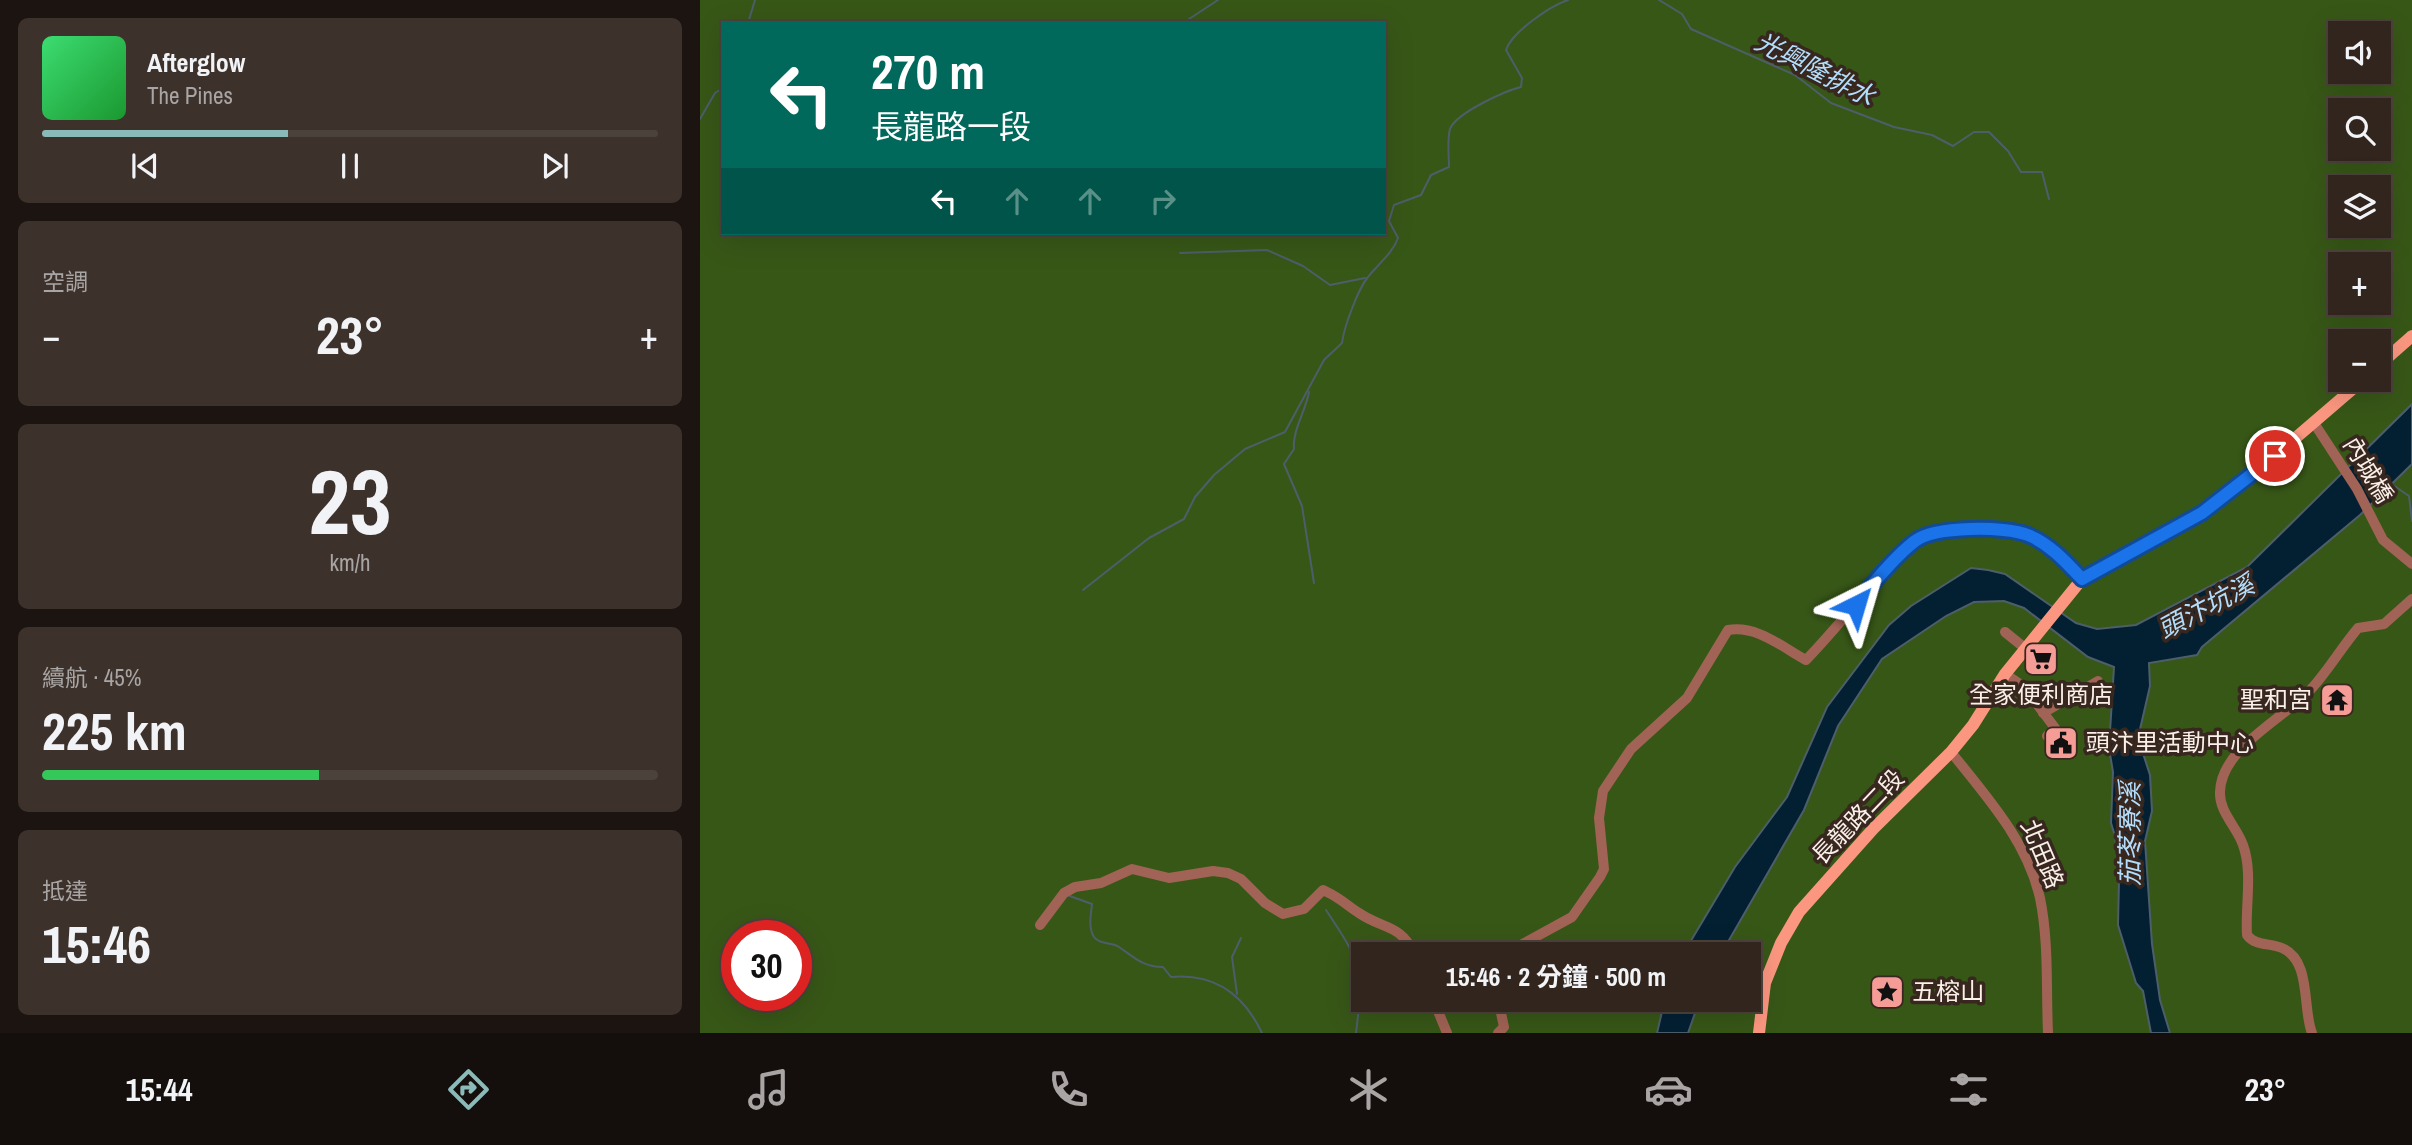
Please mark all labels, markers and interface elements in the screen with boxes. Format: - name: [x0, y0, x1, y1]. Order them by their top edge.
- map controls: [2328, 21, 2391, 392]
- button: sound: [2328, 21, 2391, 84]
- water label: 光興隆排水: [1749, 23, 1882, 114]
- text: 270 m: [871, 38, 985, 104]
- text: Afterglow: [147, 45, 245, 80]
- icon: left: [756, 49, 847, 140]
- text: The Pines: [147, 80, 233, 111]
- button: search: [2328, 98, 2391, 161]
- text: 長龍路一段: [871, 105, 1031, 148]
- icon: previous: [126, 147, 164, 185]
- icon: pause: [331, 147, 369, 185]
- icon: next: [536, 147, 574, 185]
- button: layers: [2328, 175, 2391, 238]
- icon: left: [925, 182, 963, 220]
- icon: ahead: [998, 182, 1036, 220]
- icon: ahead: [1071, 182, 1109, 220]
- icon: right: [1144, 182, 1182, 220]
- button: +: [2328, 252, 2391, 315]
- text: 空調: [42, 266, 88, 297]
- text: 23°: [316, 300, 384, 370]
- text: −: [42, 310, 60, 361]
- text: +: [640, 310, 658, 361]
- button: −: [2328, 329, 2391, 392]
- pin: [2245, 426, 2305, 486]
- street label: 內城橋: [2337, 430, 2401, 509]
- icon: arrive: [2256, 437, 2294, 475]
- text: 23: [309, 440, 392, 562]
- text: km/h: [330, 547, 370, 578]
- water label: 頭汴坑溪: [2152, 565, 2263, 646]
- position arrow: [1819, 568, 1893, 642]
- supermarket icon: 全家便利商店: [2022, 640, 2060, 678]
- text: 續航 · 45%: [42, 662, 141, 693]
- place label: 全家便利商店: [1969, 678, 2113, 710]
- temple icon: 聖和宮: [2318, 681, 2356, 719]
- place label: 聖和宮: [2240, 683, 2312, 715]
- text: 225 km: [42, 696, 187, 766]
- public building icon: 頭汴里活動中心: [2042, 724, 2080, 762]
- place label: 頭汴里活動中心: [2086, 726, 2254, 758]
- street label: 長龍路二段: [1804, 762, 1910, 871]
- water label: 茄苳寮溪: [2112, 778, 2147, 886]
- street label: 北田路: [2014, 814, 2072, 893]
- text: 抵達: [42, 875, 88, 906]
- text: 15:46: [42, 909, 151, 979]
- speed limit sign: 30: [721, 920, 812, 1011]
- text: 15:46 · 2 分鐘 · 500 m: [1446, 959, 1666, 994]
- place icon: 五榕山: [1868, 973, 1906, 1011]
- place label: 五榕山: [1912, 975, 1984, 1007]
- icon: directions: [444, 1065, 493, 1114]
- icon: music: [744, 1065, 793, 1114]
- icon: phone: [1044, 1065, 1093, 1114]
- icon: climate: [1344, 1065, 1393, 1114]
- icon: car: [1644, 1065, 1693, 1114]
- icon: filters: [1944, 1065, 1993, 1114]
- text: 15:44: [126, 1068, 193, 1111]
- text: 23°: [2244, 1068, 2286, 1111]

